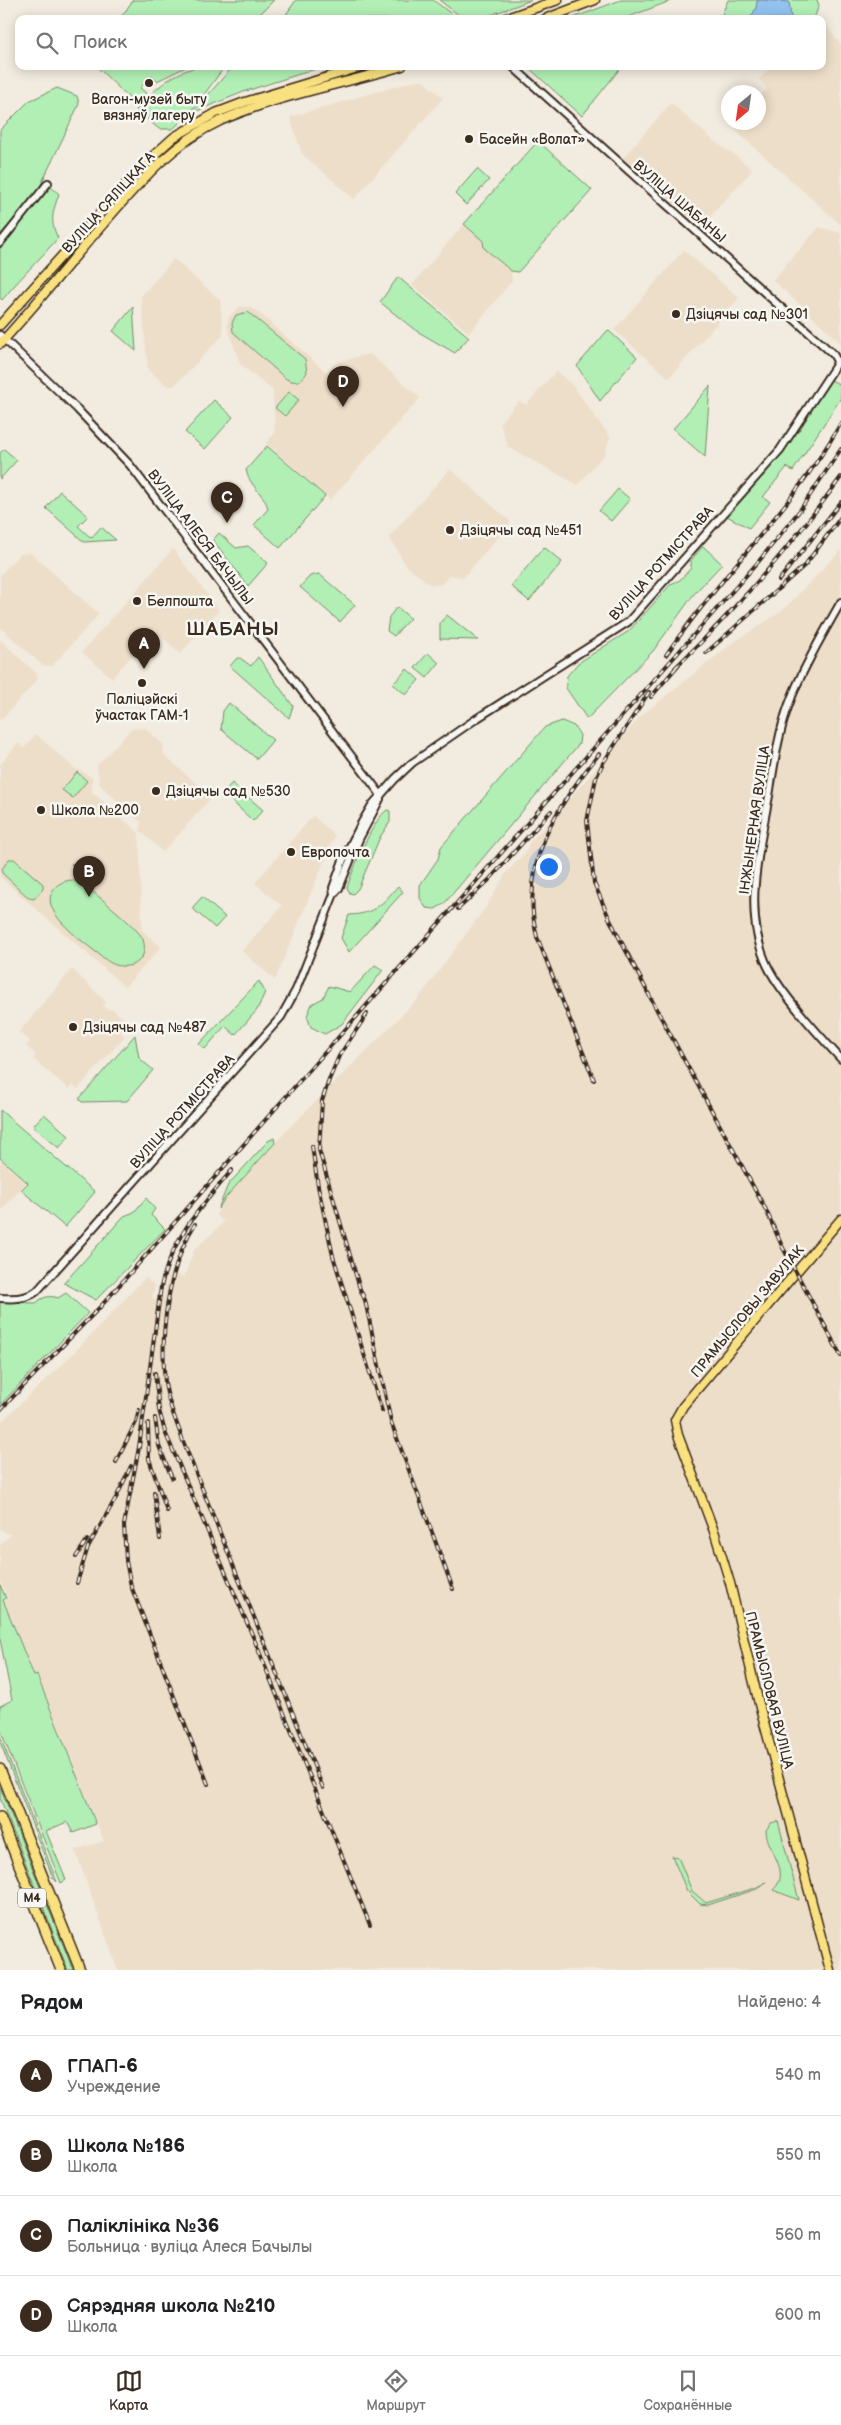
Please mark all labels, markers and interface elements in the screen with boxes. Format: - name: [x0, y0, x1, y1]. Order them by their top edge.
- search box: [15, 15, 826, 70]
- icon: search: [33, 29, 61, 57]
- text: Поиск: [73, 31, 127, 54]
- marker: Вагон-музей быту вязняў лагеру: [143, 77, 155, 89]
- north arrow: [721, 85, 766, 130]
- place label: Вагон-музей быту вязняў лагеру: [91, 91, 207, 124]
- place label: Басейн «Волат»: [479, 131, 586, 148]
- marker: Басейн «Волат»: [463, 133, 475, 145]
- street label: ВУЛІЦА СЯЛІЦКАГА: [58, 148, 159, 257]
- street label: ВУЛІЦА ШАБАНЫ: [630, 157, 729, 246]
- place label: Дзіцячы сад №301: [686, 306, 808, 323]
- marker: Дзіцячы сад №301: [670, 308, 682, 320]
- pin: D: [327, 366, 359, 407]
- street label: ВУЛІЦА АЛЕСЯ БАЧЫЛЫ: [144, 466, 257, 608]
- pin: C: [211, 482, 243, 523]
- street label: ВУЛІЦА РОТМІСТРАВА: [606, 502, 718, 624]
- place label: Дзіцячы сад №451: [460, 522, 582, 539]
- marker: Дзіцячы сад №451: [444, 524, 456, 536]
- place label: Белпошта: [147, 593, 214, 610]
- marker: Белпошта: [131, 595, 143, 607]
- district label: ШАБАНЫ: [186, 618, 280, 641]
- pin: A: [128, 628, 160, 669]
- marker: Паліцэйскі ўчастак ГАМ-1: [136, 677, 148, 689]
- place label: Паліцэйскі ўчастак ГАМ-1: [95, 691, 189, 724]
- street label: ІНЖЫНЕРНАЯ ВУЛІЦА: [736, 744, 773, 896]
- place label: Дзіцячы сад №530: [166, 783, 291, 800]
- marker: Дзіцячы сад №530: [150, 785, 162, 797]
- place label: Школа №200: [51, 802, 139, 819]
- marker: Школа №200: [35, 804, 47, 816]
- place label: Европочта: [301, 844, 371, 861]
- marker: Европочта: [285, 846, 297, 858]
- your location: [536, 854, 562, 880]
- pin: B: [73, 856, 105, 897]
- place label: Дзіцячы сад №487: [83, 1019, 206, 1036]
- marker: Дзіцячы сад №487: [67, 1021, 79, 1033]
- street label: ВУЛІЦА РОТМІСТРАВА: [127, 1050, 239, 1172]
- street label: ПРАМЫСЛОВЫ ЗАВУЛАК: [687, 1241, 808, 1381]
- street label: ПРАМЫСЛОВАЯ ВУЛІЦА: [742, 1610, 797, 1771]
- road number: М4: [18, 1889, 46, 1908]
- text: Рядом: [20, 1990, 83, 2015]
- text: Найдено: 4: [737, 1993, 821, 2012]
- text: ГПАП-6: [67, 2055, 138, 2078]
- text: A: [31, 2066, 41, 2085]
- text: 540 m: [775, 2066, 821, 2085]
- text: Учреждение: [67, 2078, 160, 2097]
- text: Школа №186: [67, 2135, 185, 2158]
- text: B: [30, 2146, 42, 2165]
- text: 550 m: [776, 2146, 821, 2165]
- text: Школа: [67, 2158, 117, 2177]
- text: Паліклініка №36: [67, 2215, 219, 2238]
- text: C: [30, 2226, 42, 2245]
- text: 560 m: [775, 2226, 821, 2245]
- text: Больница · вуліца Алеся Бачылы: [67, 2238, 312, 2257]
- text: Сярэдняя школа №210: [67, 2295, 275, 2318]
- text: D: [30, 2306, 42, 2325]
- text: 600 m: [775, 2306, 821, 2325]
- text: Школа: [67, 2318, 117, 2337]
- tab: Карта: [109, 2367, 148, 2414]
- tab: Маршрут: [366, 2367, 426, 2414]
- tab: Сохранённые: [644, 2367, 732, 2414]

